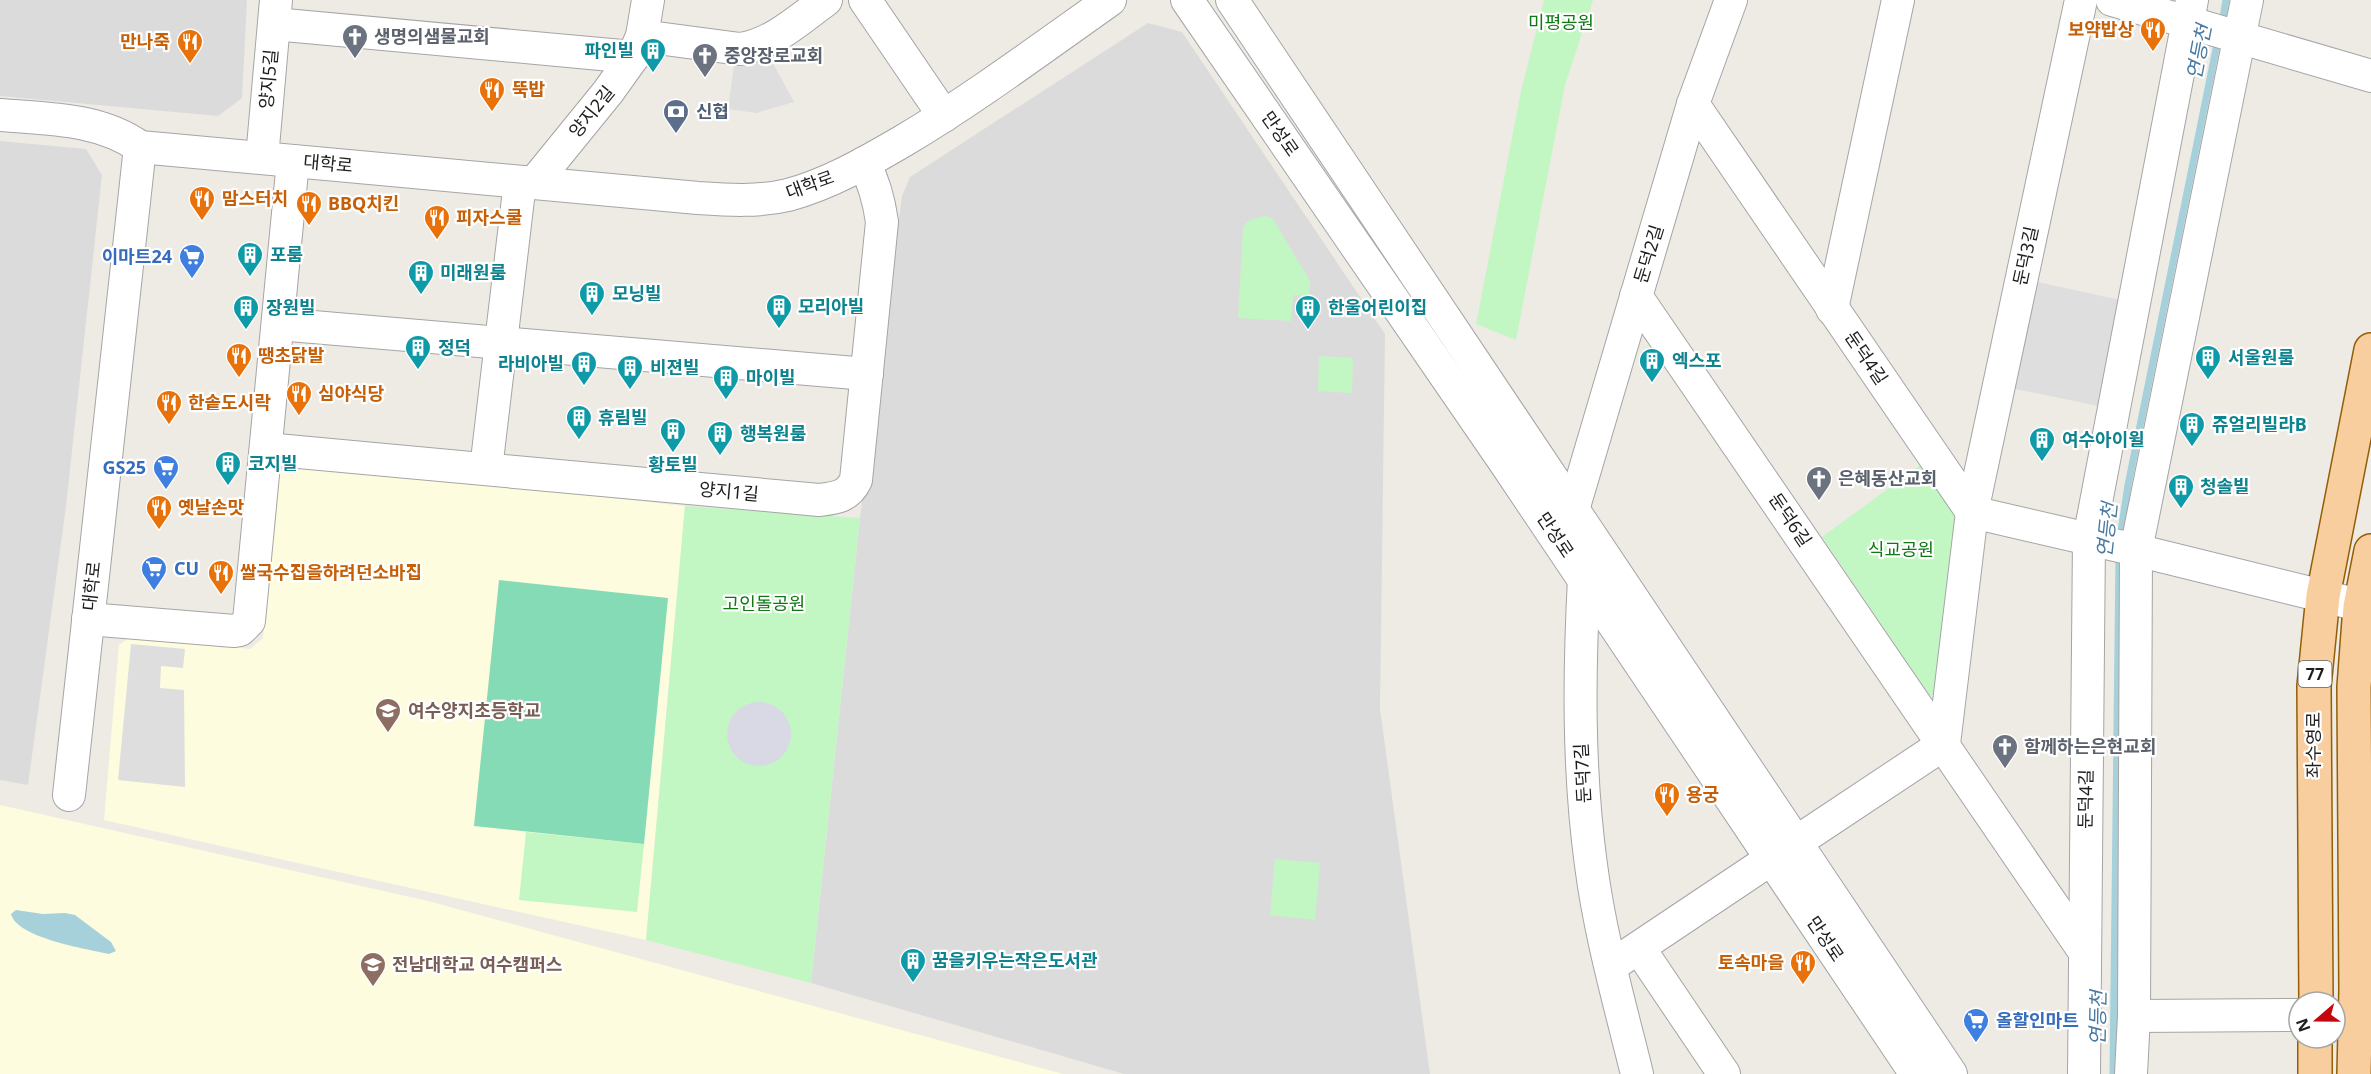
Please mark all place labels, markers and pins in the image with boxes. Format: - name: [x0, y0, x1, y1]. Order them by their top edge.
- restaurant icon: 보약밥상: [2138, 15, 2168, 53]
- place label: 보약밥상: [2068, 17, 2134, 41]
- church icon: 생명의샘물교회: [340, 22, 370, 60]
- place label: 생명의샘물교회: [374, 24, 490, 48]
- restaurant icon: 만나죽: [175, 27, 205, 65]
- place label: 만나죽: [120, 29, 170, 53]
- building icon: 파인빌: [638, 36, 668, 74]
- place label: 파인빌: [584, 38, 634, 62]
- church icon: 중앙장로교회: [690, 41, 720, 79]
- place label: 중앙장로교회: [724, 43, 823, 67]
- restaurant icon: 뚝밥: [477, 75, 507, 113]
- place label: 뚝밥: [512, 77, 546, 101]
- bank icon: 신협: [661, 97, 691, 135]
- place label: 신협: [696, 99, 729, 123]
- restaurant icon: 맘스터치: [187, 184, 217, 222]
- place label: 맘스터치: [222, 186, 288, 210]
- restaurant icon: BBQ치킨: [294, 189, 324, 227]
- place label: BBQ치킨: [328, 191, 399, 215]
- restaurant icon: 피자스쿨: [422, 203, 452, 241]
- place label: 피자스쿨: [456, 205, 522, 229]
- building icon: 포룸: [235, 240, 265, 278]
- supermarket icon: 이마트24: [177, 242, 207, 280]
- place label: 포룸: [270, 242, 303, 266]
- place label: 이마트24: [102, 244, 172, 268]
- building icon: 미래원룸: [406, 258, 436, 296]
- place label: 미래원룸: [440, 260, 506, 284]
- building icon: 모닝빌: [577, 279, 607, 317]
- place label: 모닝빌: [612, 281, 662, 305]
- building icon: 모리아빌: [764, 292, 794, 330]
- building icon: 장원빌: [231, 293, 261, 331]
- building icon: 한울어린이집: [1293, 293, 1323, 331]
- place label: 모리아빌: [798, 294, 864, 318]
- place label: 장원빌: [266, 295, 316, 319]
- place label: 한울어린이집: [1328, 295, 1427, 319]
- building icon: 정덕: [403, 333, 433, 371]
- place label: 정덕: [438, 335, 471, 359]
- restaurant icon: 땡초닭발: [224, 341, 254, 379]
- place label: 땡초닭발: [258, 343, 325, 367]
- building icon: 서울원룸: [2193, 343, 2223, 381]
- place label: 서울원룸: [2228, 345, 2294, 369]
- building icon: 엑스포: [1637, 346, 1667, 384]
- place label: 엑스포: [1672, 348, 1722, 372]
- building icon: 라비아빌: [569, 349, 599, 387]
- place label: 라비아빌: [498, 351, 564, 375]
- building icon: 비젼빌: [615, 353, 645, 391]
- place label: 비젼빌: [650, 355, 700, 379]
- building icon: 마이빌: [711, 363, 741, 401]
- place label: 마이빌: [746, 365, 796, 389]
- restaurant icon: 심야식당: [284, 379, 314, 417]
- place label: 심야식당: [318, 381, 384, 405]
- restaurant icon: 한솥도시락: [154, 388, 184, 426]
- place label: 한솥도시락: [188, 390, 271, 414]
- building icon: 휴림빌: [564, 403, 594, 441]
- place label: 휴림빌: [598, 405, 648, 429]
- building icon: 쥬얼리빌라B: [2177, 410, 2207, 448]
- place label: 쥬얼리빌라B: [2212, 412, 2307, 436]
- building icon: 황토빌: [658, 416, 688, 454]
- building icon: 행복원룸: [705, 419, 735, 457]
- place label: 행복원룸: [740, 421, 806, 445]
- building icon: 여수아이윌: [2027, 425, 2057, 463]
- place label: 여수아이윌: [2062, 427, 2145, 451]
- building icon: 코지빌: [213, 449, 243, 487]
- place label: 코지빌: [248, 451, 298, 475]
- place label: 황토빌: [648, 452, 698, 476]
- supermarket icon: GS25: [151, 453, 181, 491]
- place label: GS25: [102, 455, 146, 479]
- church icon: 은혜동산교회: [1804, 464, 1834, 502]
- place label: 은혜동산교회: [1838, 466, 1937, 490]
- building icon: 청솔빌: [2166, 472, 2196, 510]
- place label: 청솔빌: [2200, 474, 2250, 498]
- restaurant icon: 옛날손맛: [144, 493, 174, 531]
- place label: 옛날손맛: [178, 495, 244, 519]
- supermarket icon: CU: [139, 554, 169, 592]
- place label: CU: [174, 556, 199, 580]
- restaurant icon: 쌀국수집을하려던소바집: [206, 558, 236, 596]
- place label: 쌀국수집을하려던소바집: [240, 560, 422, 584]
- school or university icon: 여수양지초등학교: [373, 696, 403, 734]
- place label: 여수양지초등학교: [408, 698, 540, 722]
- church icon: 함께하는은현교회: [1990, 732, 2020, 770]
- place label: 함께하는은현교회: [2024, 734, 2156, 758]
- restaurant icon: 용궁: [1652, 780, 1682, 818]
- place label: 용궁: [1686, 782, 1719, 806]
- building icon: 꿈을키우는작은도서관: [898, 946, 928, 984]
- place label: 꿈을키우는작은도서관: [932, 948, 1098, 972]
- restaurant icon: 토속마을: [1788, 948, 1818, 986]
- school or university icon: 전남대학교 여수캠퍼스: [358, 950, 388, 988]
- place label: 토속마을: [1718, 950, 1784, 974]
- place label: 전남대학교 여수캠퍼스: [392, 952, 562, 976]
- supermarket icon: 올할인마트: [1961, 1006, 1991, 1044]
- place label: 올할인마트: [1996, 1008, 2079, 1032]

